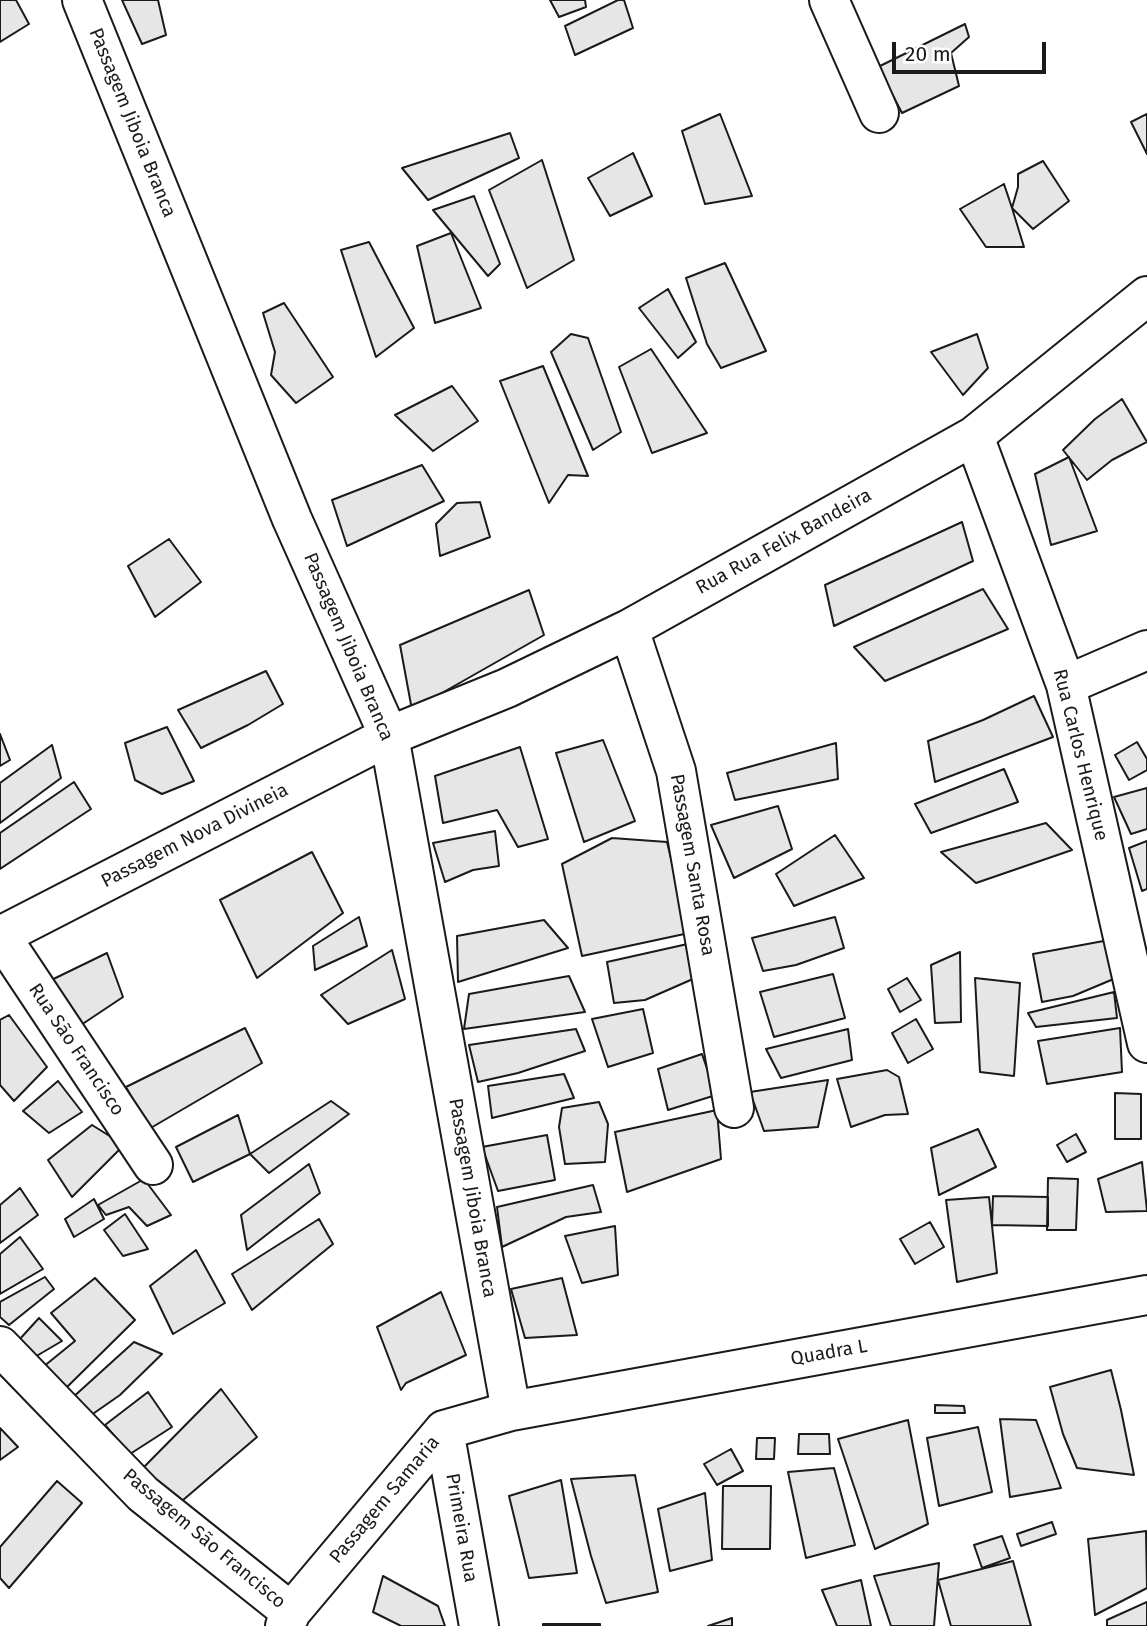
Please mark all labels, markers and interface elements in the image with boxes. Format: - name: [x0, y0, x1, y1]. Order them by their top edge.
- street label: Passagem Jiboia Branca: [84, 25, 180, 221]
- scale bar: [895, 28, 1049, 72]
- text: 20 m: [905, 41, 951, 67]
- street label: Rua Rua Felix Bandeira: [692, 484, 876, 600]
- street label: Passagem Jiboia Branca: [298, 550, 398, 744]
- street label: Rua Carlos Henrique: [1048, 667, 1112, 843]
- street label: Passagem Santa Rosa: [665, 772, 719, 958]
- street label: Passagem Nova Divineia: [98, 779, 292, 893]
- street label: Rua São Francisco: [23, 980, 129, 1120]
- street label: Passagem Jiboia Branca: [443, 1097, 501, 1299]
- street label: Quadra L: [789, 1335, 869, 1371]
- street label: Passagem Samaria: [325, 1432, 445, 1568]
- street label: Passagem São Francisco: [118, 1464, 290, 1614]
- street label: Primeira Rua: [440, 1472, 482, 1584]

